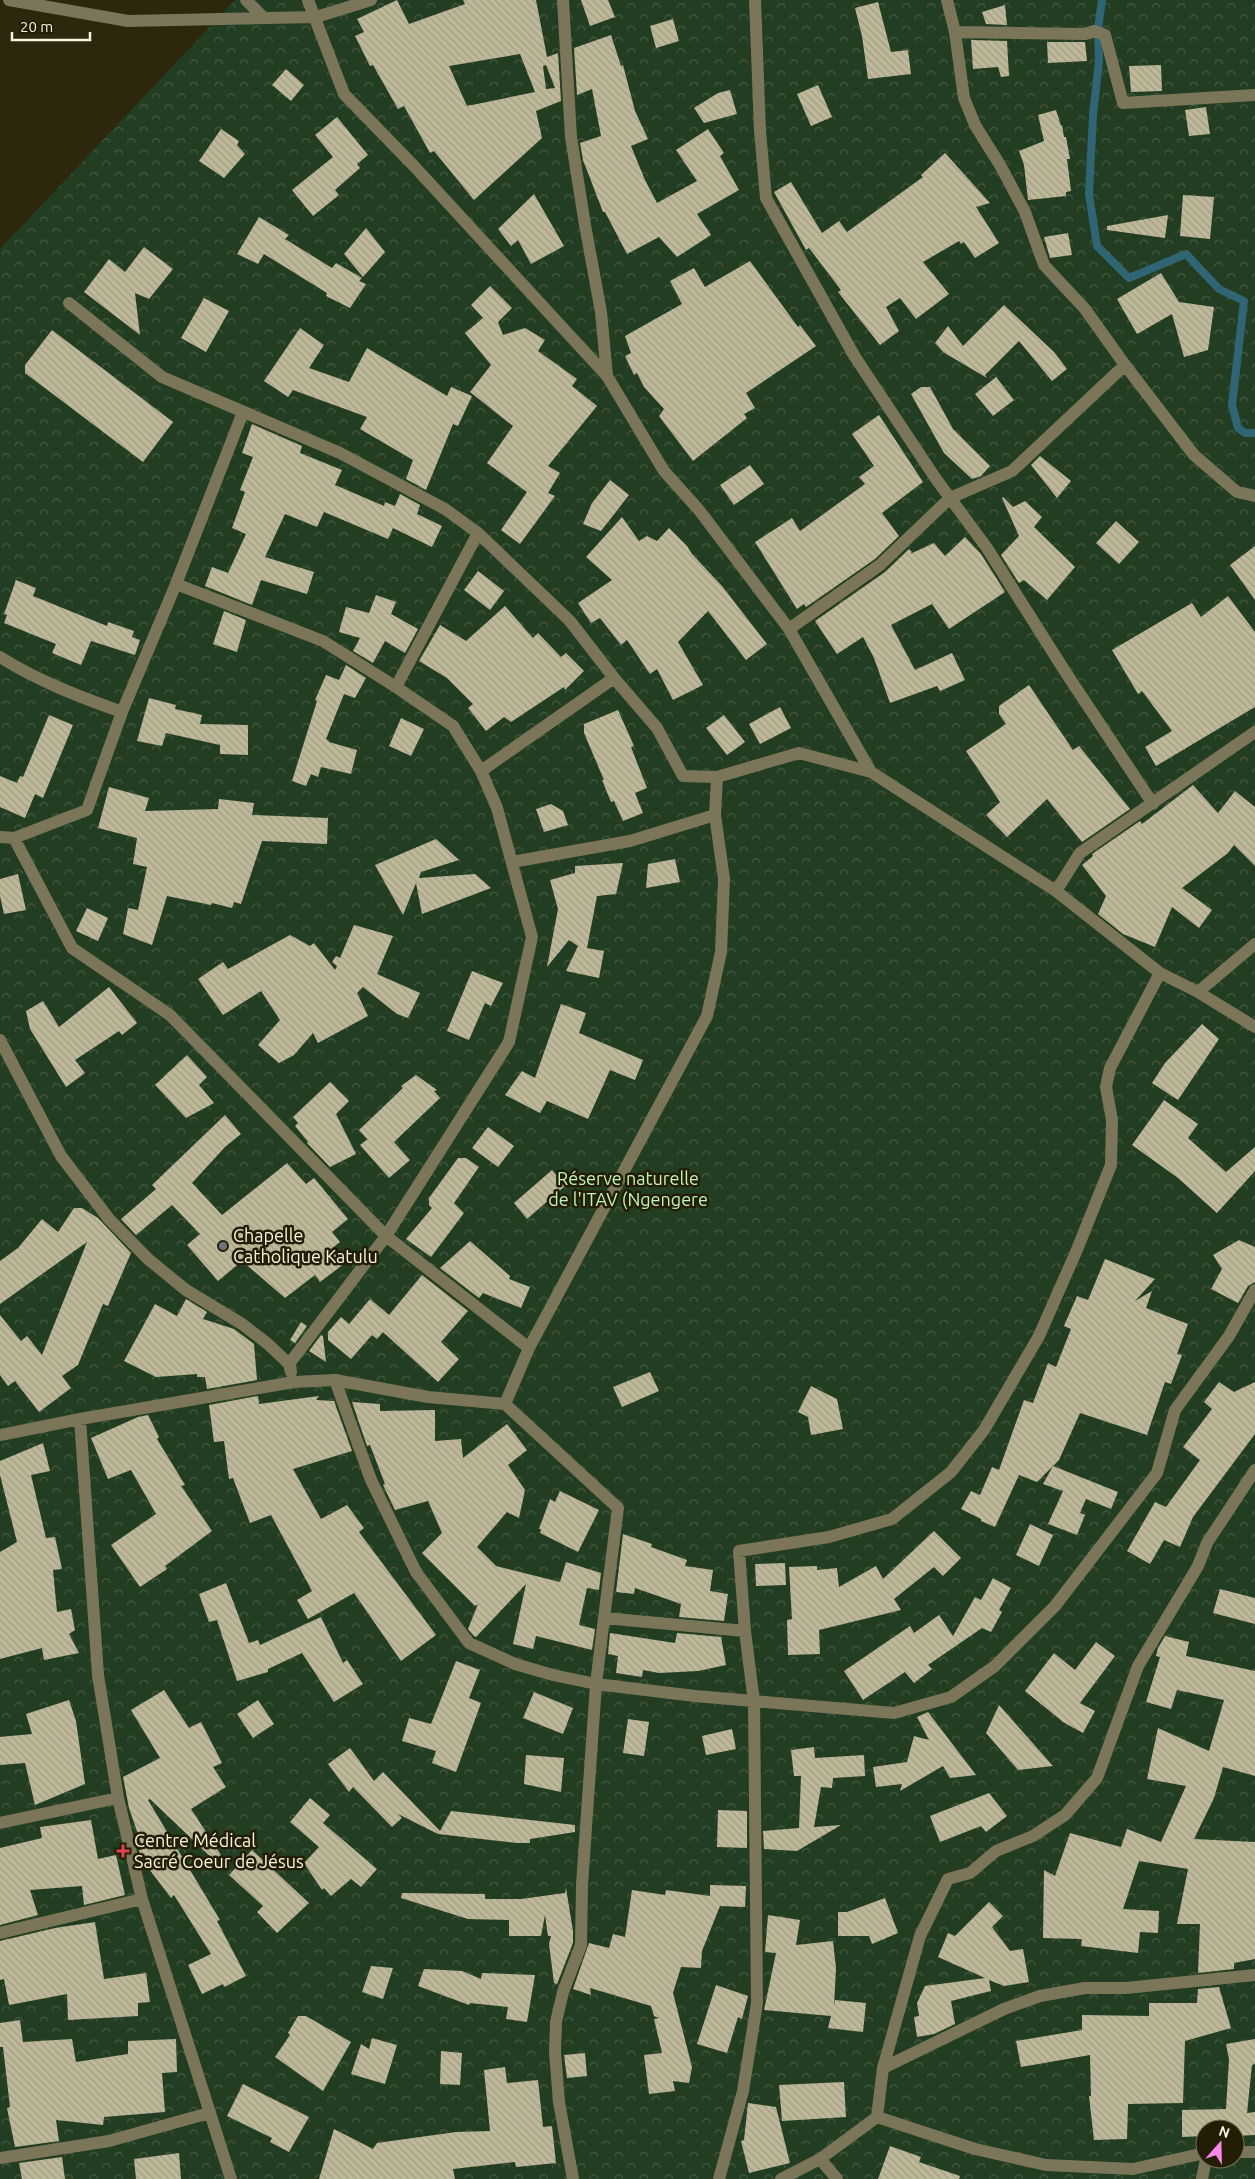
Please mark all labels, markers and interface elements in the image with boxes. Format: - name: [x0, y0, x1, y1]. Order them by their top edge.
- scale bar: [12, 10, 90, 42]
- text: 20 m: [20, 18, 53, 35]
- park label: Réserve naturelle de l'ITAV (Ngengere: [548, 1168, 708, 1210]
- place label: Chapelle Catholique Katulu: [233, 1225, 378, 1266]
- marker: Chapelle Catholique Katulu: [217, 1240, 229, 1252]
- place label: Centre Médical Sacré Coeur de Jésus: [134, 1830, 304, 1871]
- marker: Centre Médical Sacré Coeur de Jésus: [116, 1844, 130, 1858]
- north arrow: [1195, 2119, 1245, 2169]
- text: N: [1217, 2122, 1232, 2141]

